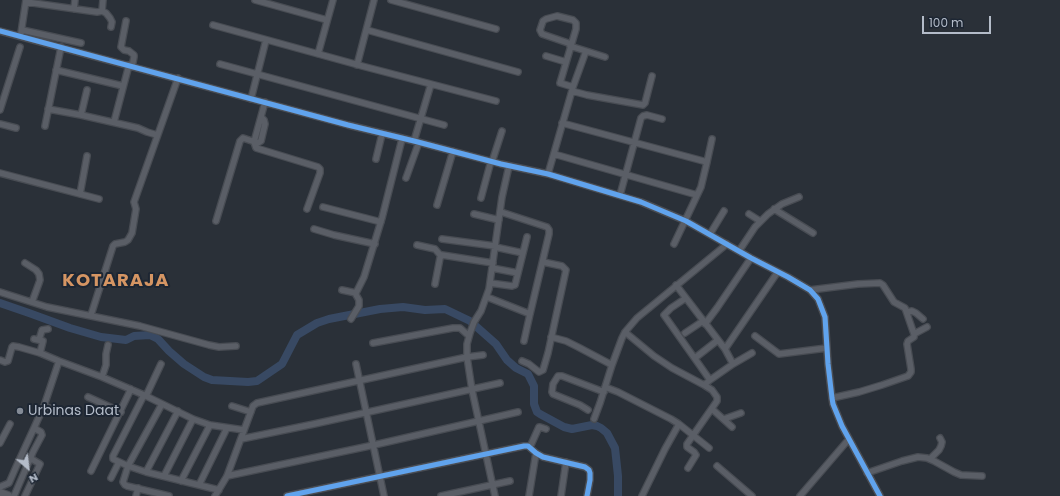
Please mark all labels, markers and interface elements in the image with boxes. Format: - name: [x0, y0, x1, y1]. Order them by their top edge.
- scale bar: [924, 8, 993, 34]
- text: 100 m: [929, 14, 963, 31]
- district label: KOTARAJA: [62, 270, 170, 292]
- place label: Urbinas Daat: [28, 403, 119, 419]
- marker: Urbinas Daat: [15, 406, 25, 416]
- north arrow: [8, 448, 48, 488]
- text: N: [26, 470, 41, 488]

